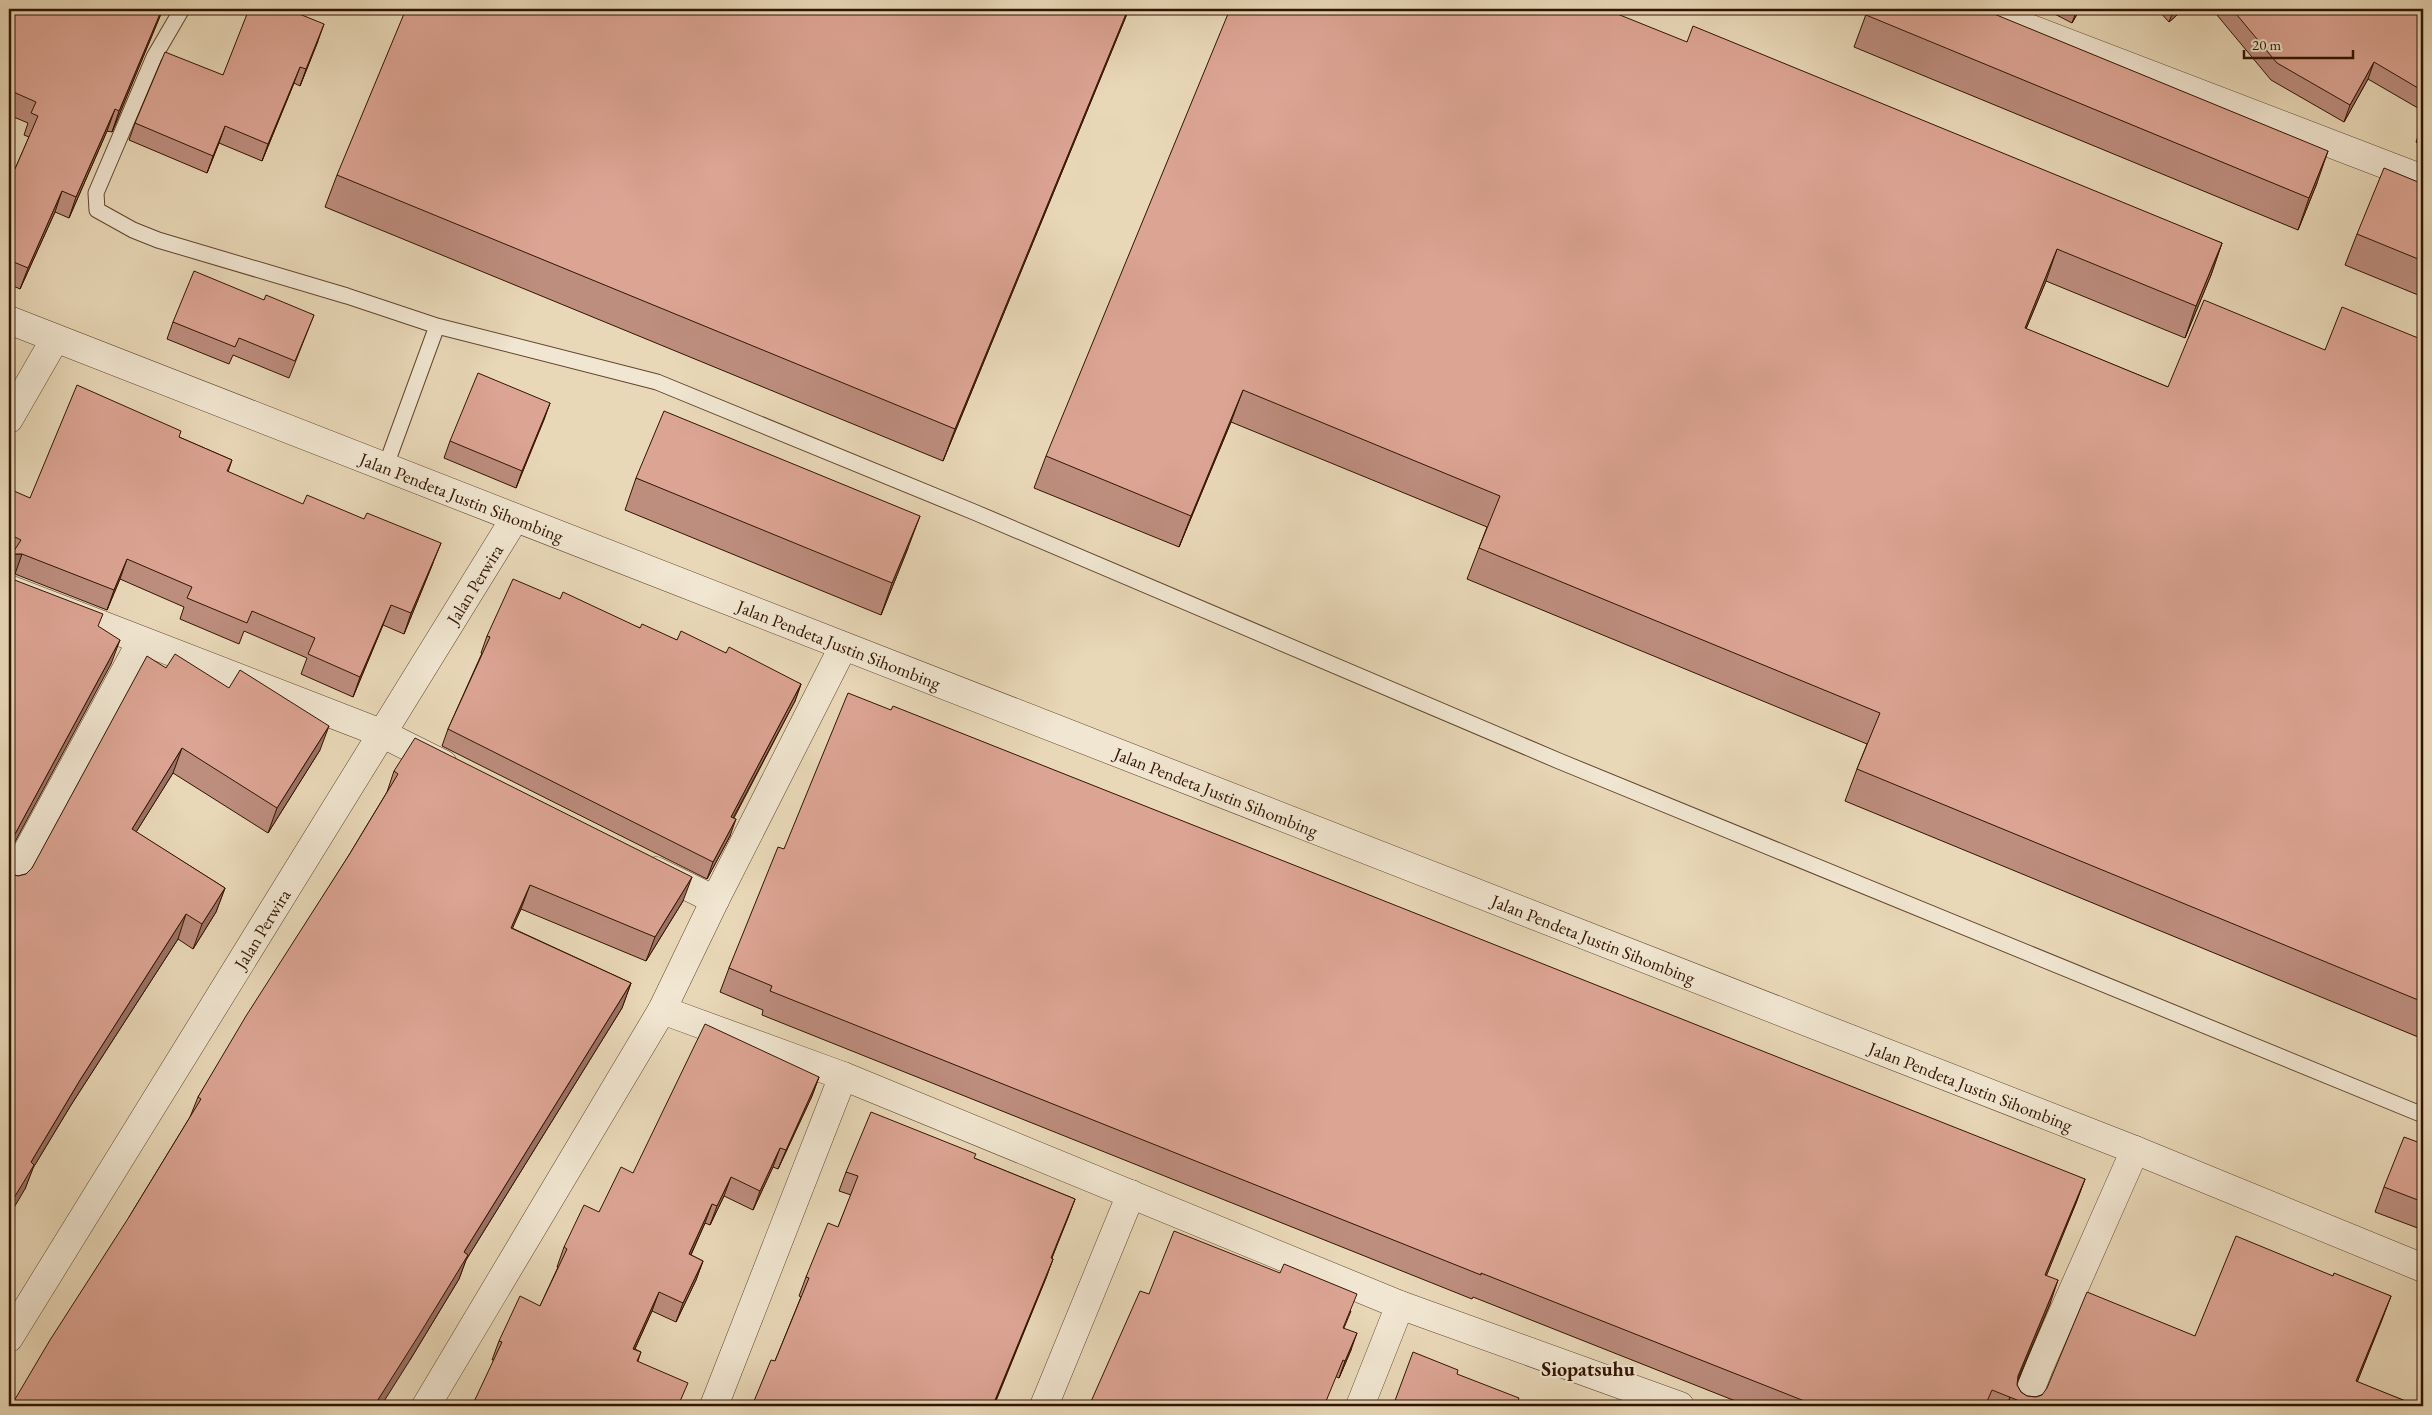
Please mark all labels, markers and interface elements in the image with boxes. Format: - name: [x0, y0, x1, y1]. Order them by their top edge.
- scale bar: [2244, 28, 2353, 60]
- text: 20 m: [2252, 35, 2281, 54]
- street label: Jalan Pendeta Justin Sihombing: [355, 446, 567, 547]
- street label: Jalan Perwira: [440, 539, 508, 630]
- street label: Jalan Pendeta Justin Sihombing: [732, 593, 944, 694]
- street label: Jalan Pendeta Justin Sihombing: [1109, 740, 1322, 842]
- street label: Jalan Perwira: [227, 884, 295, 975]
- street label: Jalan Pendeta Justin Sihombing: [1486, 888, 1699, 989]
- street label: Jalan Pendeta Justin Sihombing: [1864, 1035, 2076, 1136]
- district label: Siopatsuhu: [1541, 1356, 1635, 1382]

